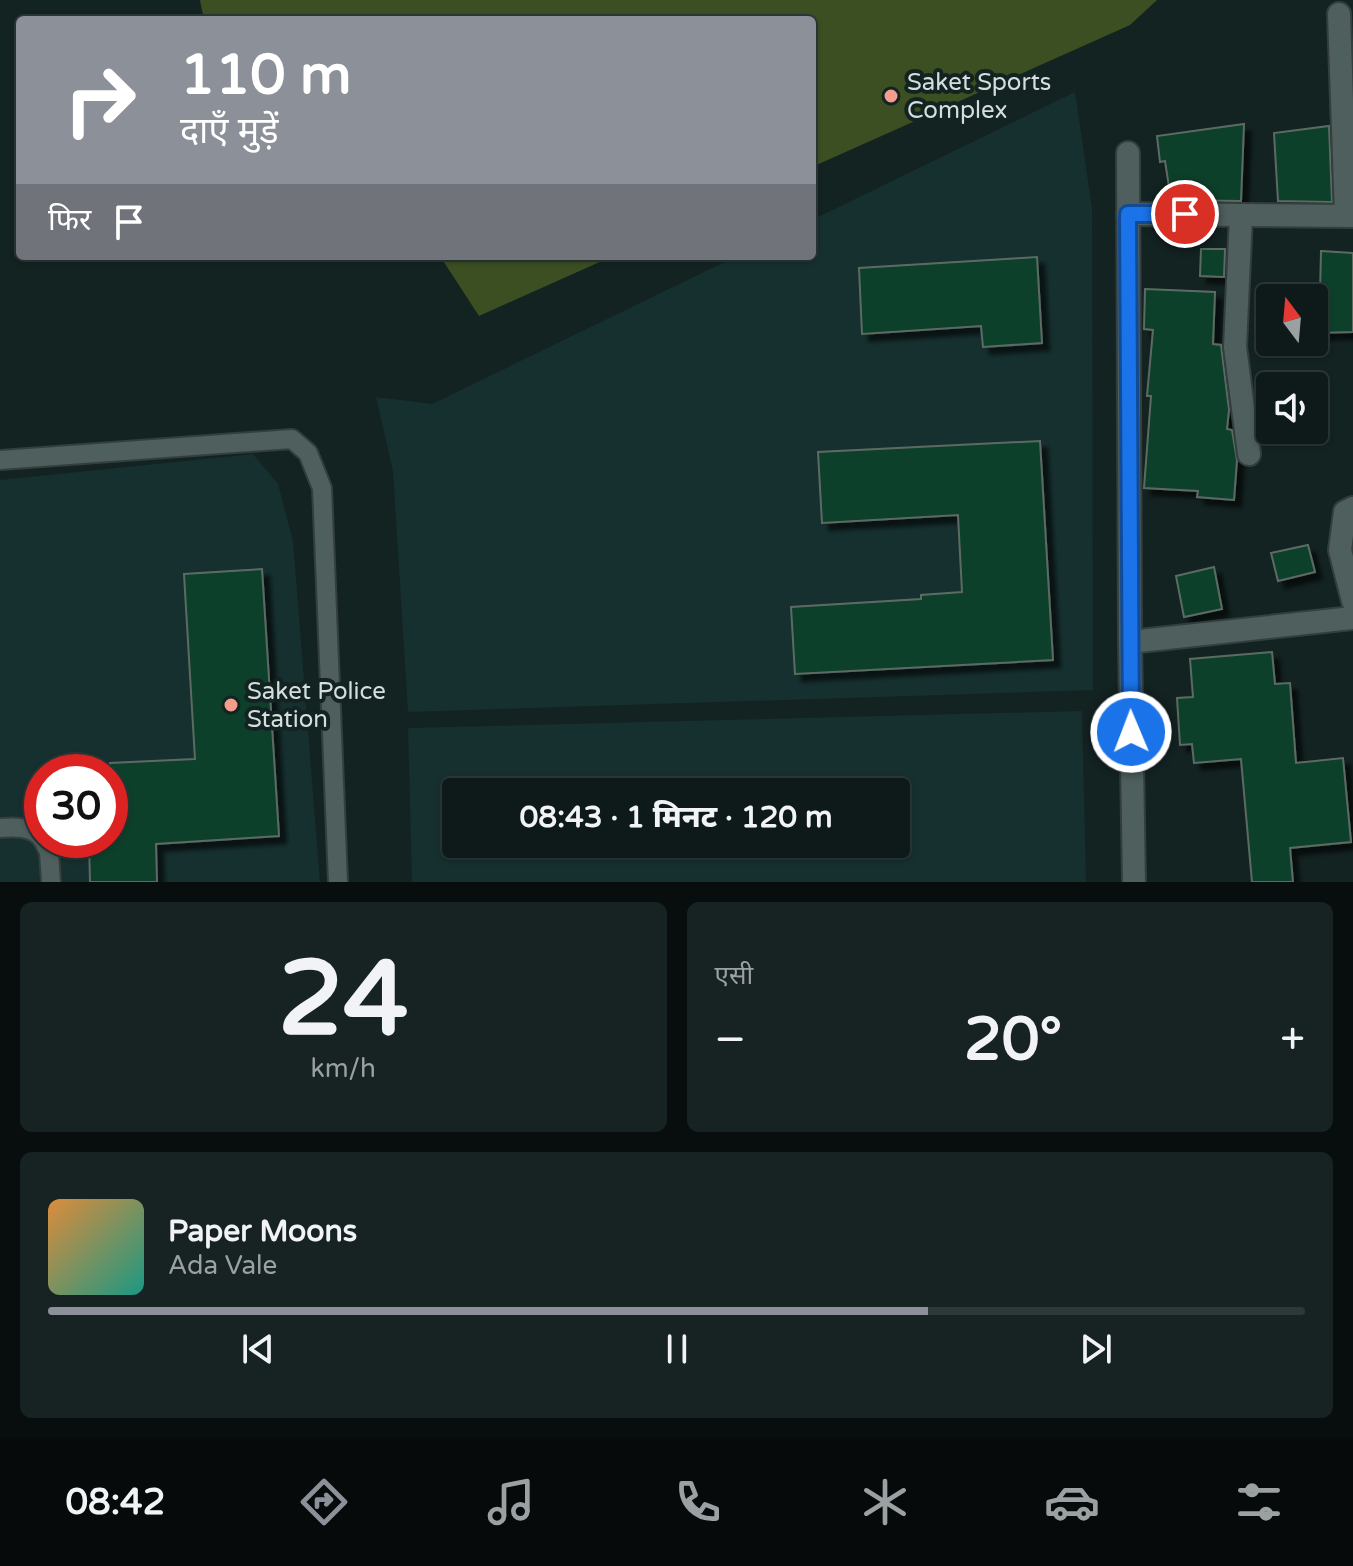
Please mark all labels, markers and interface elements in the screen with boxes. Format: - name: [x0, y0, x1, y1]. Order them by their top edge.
- text: 110 m: [180, 42, 351, 109]
- icon: right: [48, 48, 152, 152]
- place label: Saket Sports Complex: [907, 68, 1051, 125]
- marker: Saket Sports Complex: [882, 87, 900, 105]
- text: दाएँ मुड़ें: [180, 110, 279, 153]
- pin: [1151, 180, 1219, 248]
- icon: arrive: [1163, 192, 1207, 236]
- icon: arrive: [107, 200, 151, 244]
- text: फिर: [48, 202, 91, 239]
- north arrow: [1256, 284, 1328, 356]
- map controls: [1256, 284, 1328, 444]
- button: sound: [1256, 372, 1328, 444]
- place label: Saket Police Station: [247, 677, 386, 734]
- position arrow: [1089, 690, 1173, 774]
- marker: Saket Police Station: [222, 696, 240, 714]
- speed limit sign: 30: [24, 754, 128, 858]
- text: 08:43 · 1 मिनट · 120 m: [519, 799, 833, 836]
- text: 24: [278, 938, 409, 1063]
- text: एसी: [715, 960, 753, 991]
- text: 20°: [964, 1004, 1062, 1076]
- text: −: [715, 1014, 746, 1067]
- text: +: [1280, 1014, 1305, 1067]
- text: km/h: [311, 1053, 376, 1084]
- text: Paper Moons: [168, 1213, 357, 1250]
- text: Ada Vale: [168, 1250, 277, 1281]
- icon: previous: [236, 1327, 280, 1371]
- icon: pause: [655, 1327, 699, 1371]
- icon: next: [1074, 1327, 1118, 1371]
- icon: directions: [296, 1474, 352, 1530]
- icon: music: [483, 1474, 539, 1530]
- icon: phone: [670, 1474, 726, 1530]
- icon: climate: [857, 1474, 913, 1530]
- icon: car: [1044, 1474, 1100, 1530]
- icon: filters: [1231, 1474, 1287, 1530]
- text: 08:42: [66, 1481, 165, 1524]

